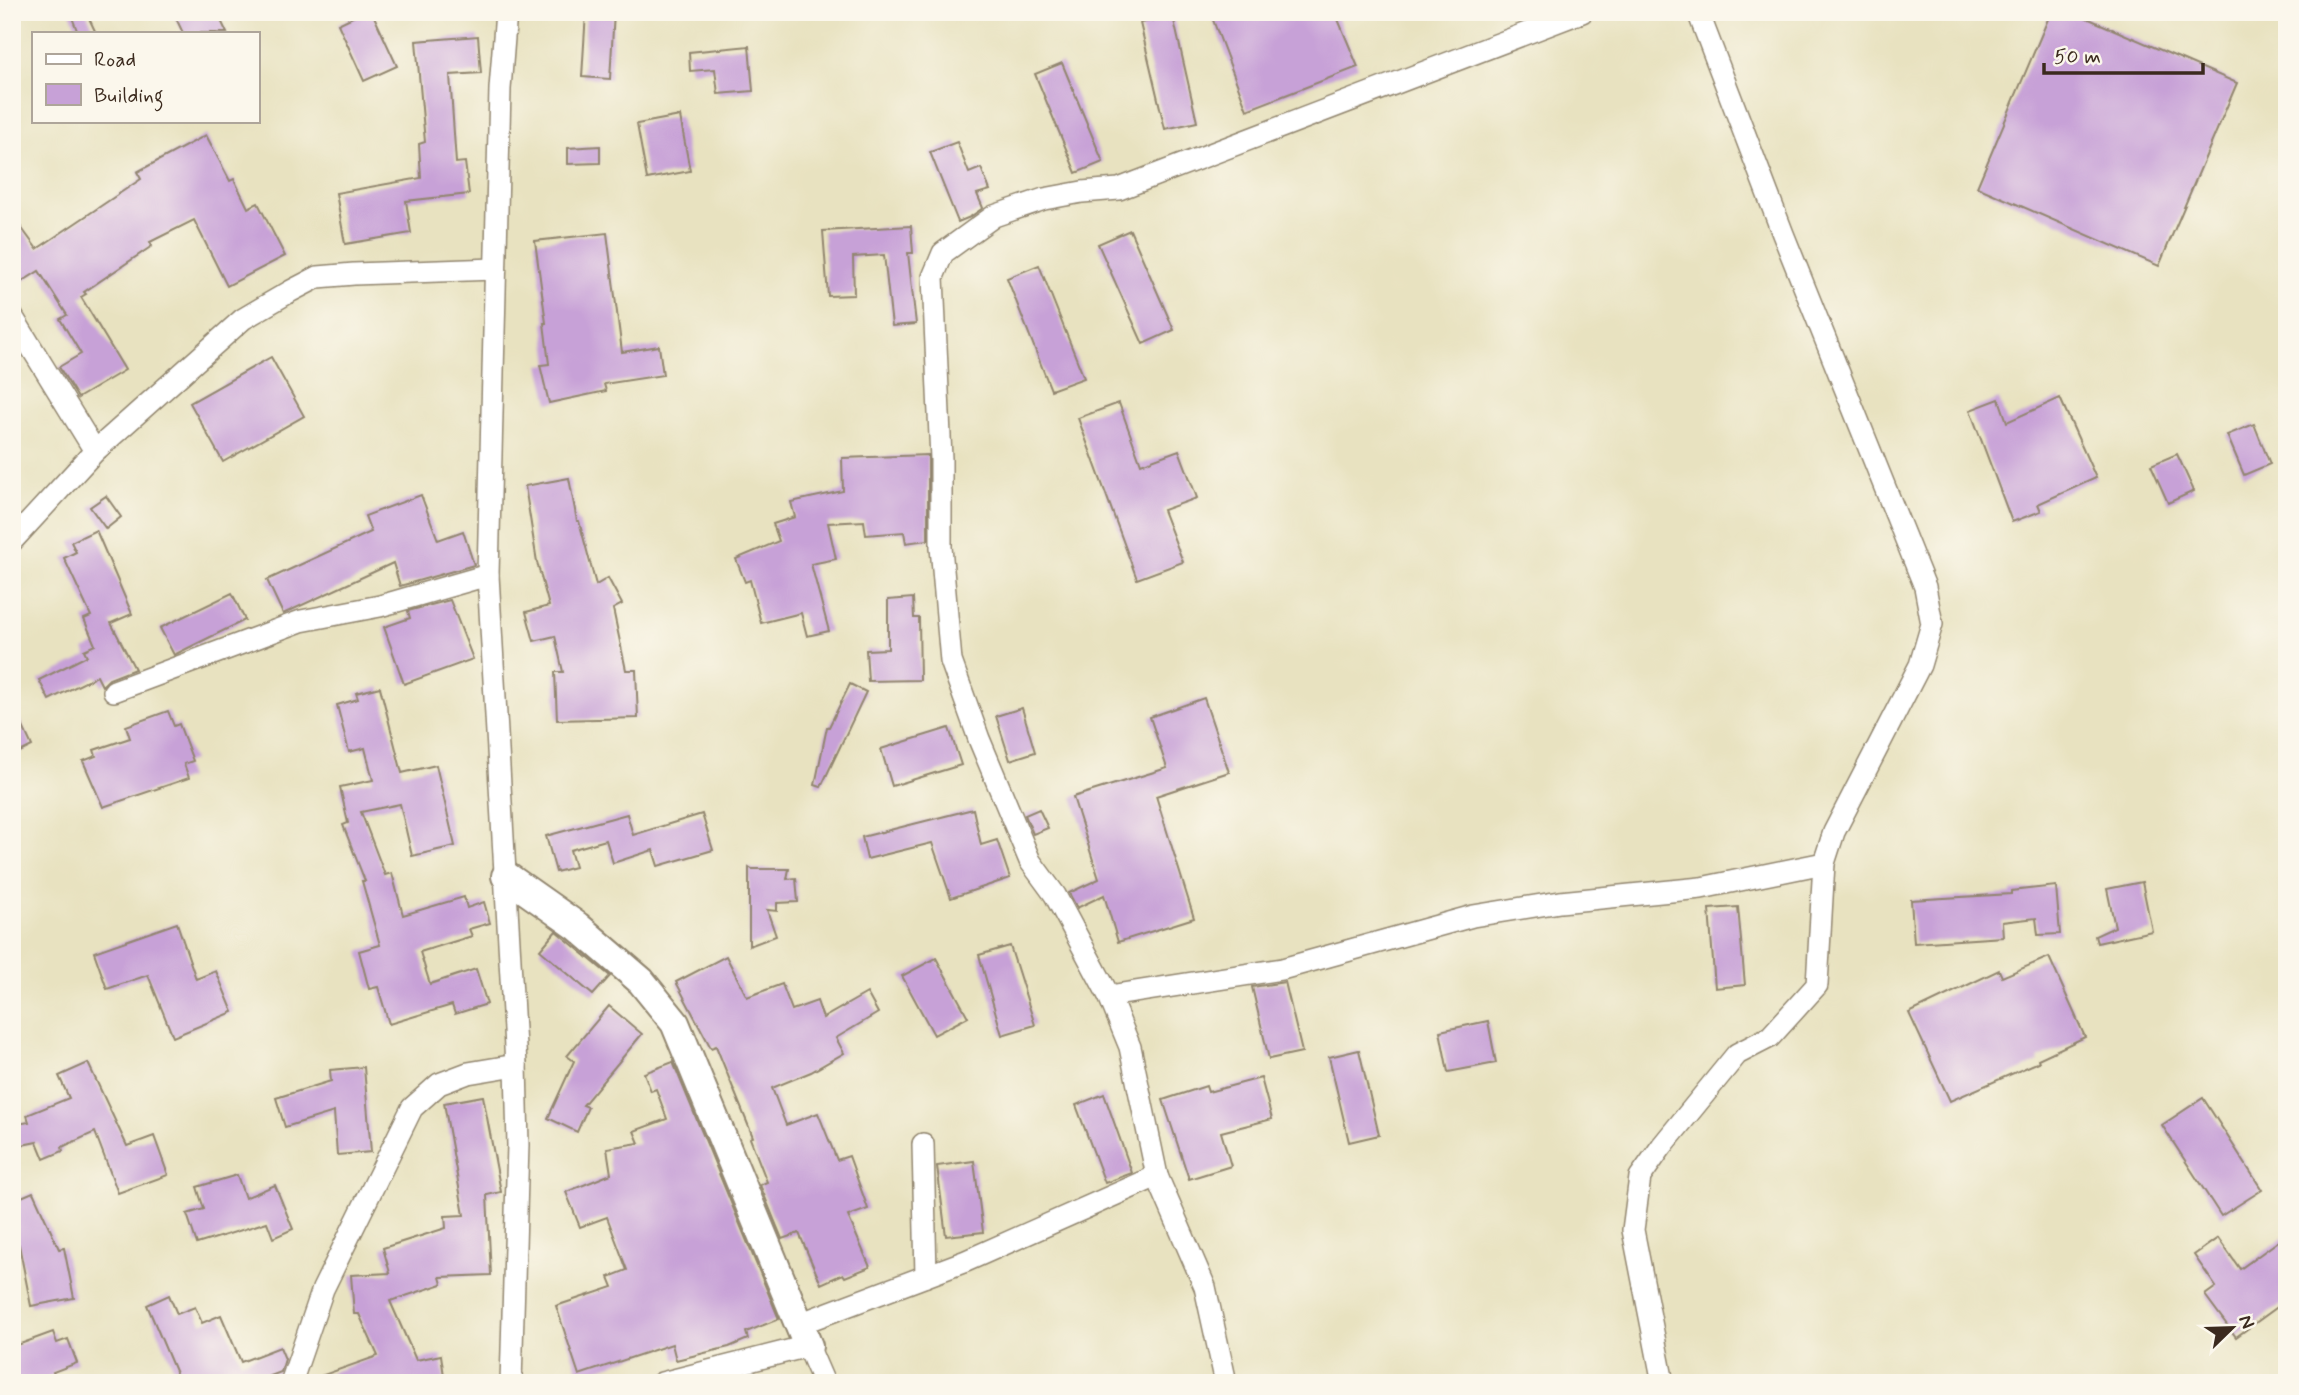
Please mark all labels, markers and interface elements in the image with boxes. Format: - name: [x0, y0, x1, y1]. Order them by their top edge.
- legend: [32, 32, 259, 122]
- scale bar: [2044, 32, 2203, 76]
- text: 50 m: [2054, 43, 2101, 71]
- text: Road: [94, 46, 136, 74]
- text: Building: [94, 82, 164, 112]
- north arrow: [2198, 1294, 2268, 1364]
- text: N: [2232, 1311, 2260, 1333]

